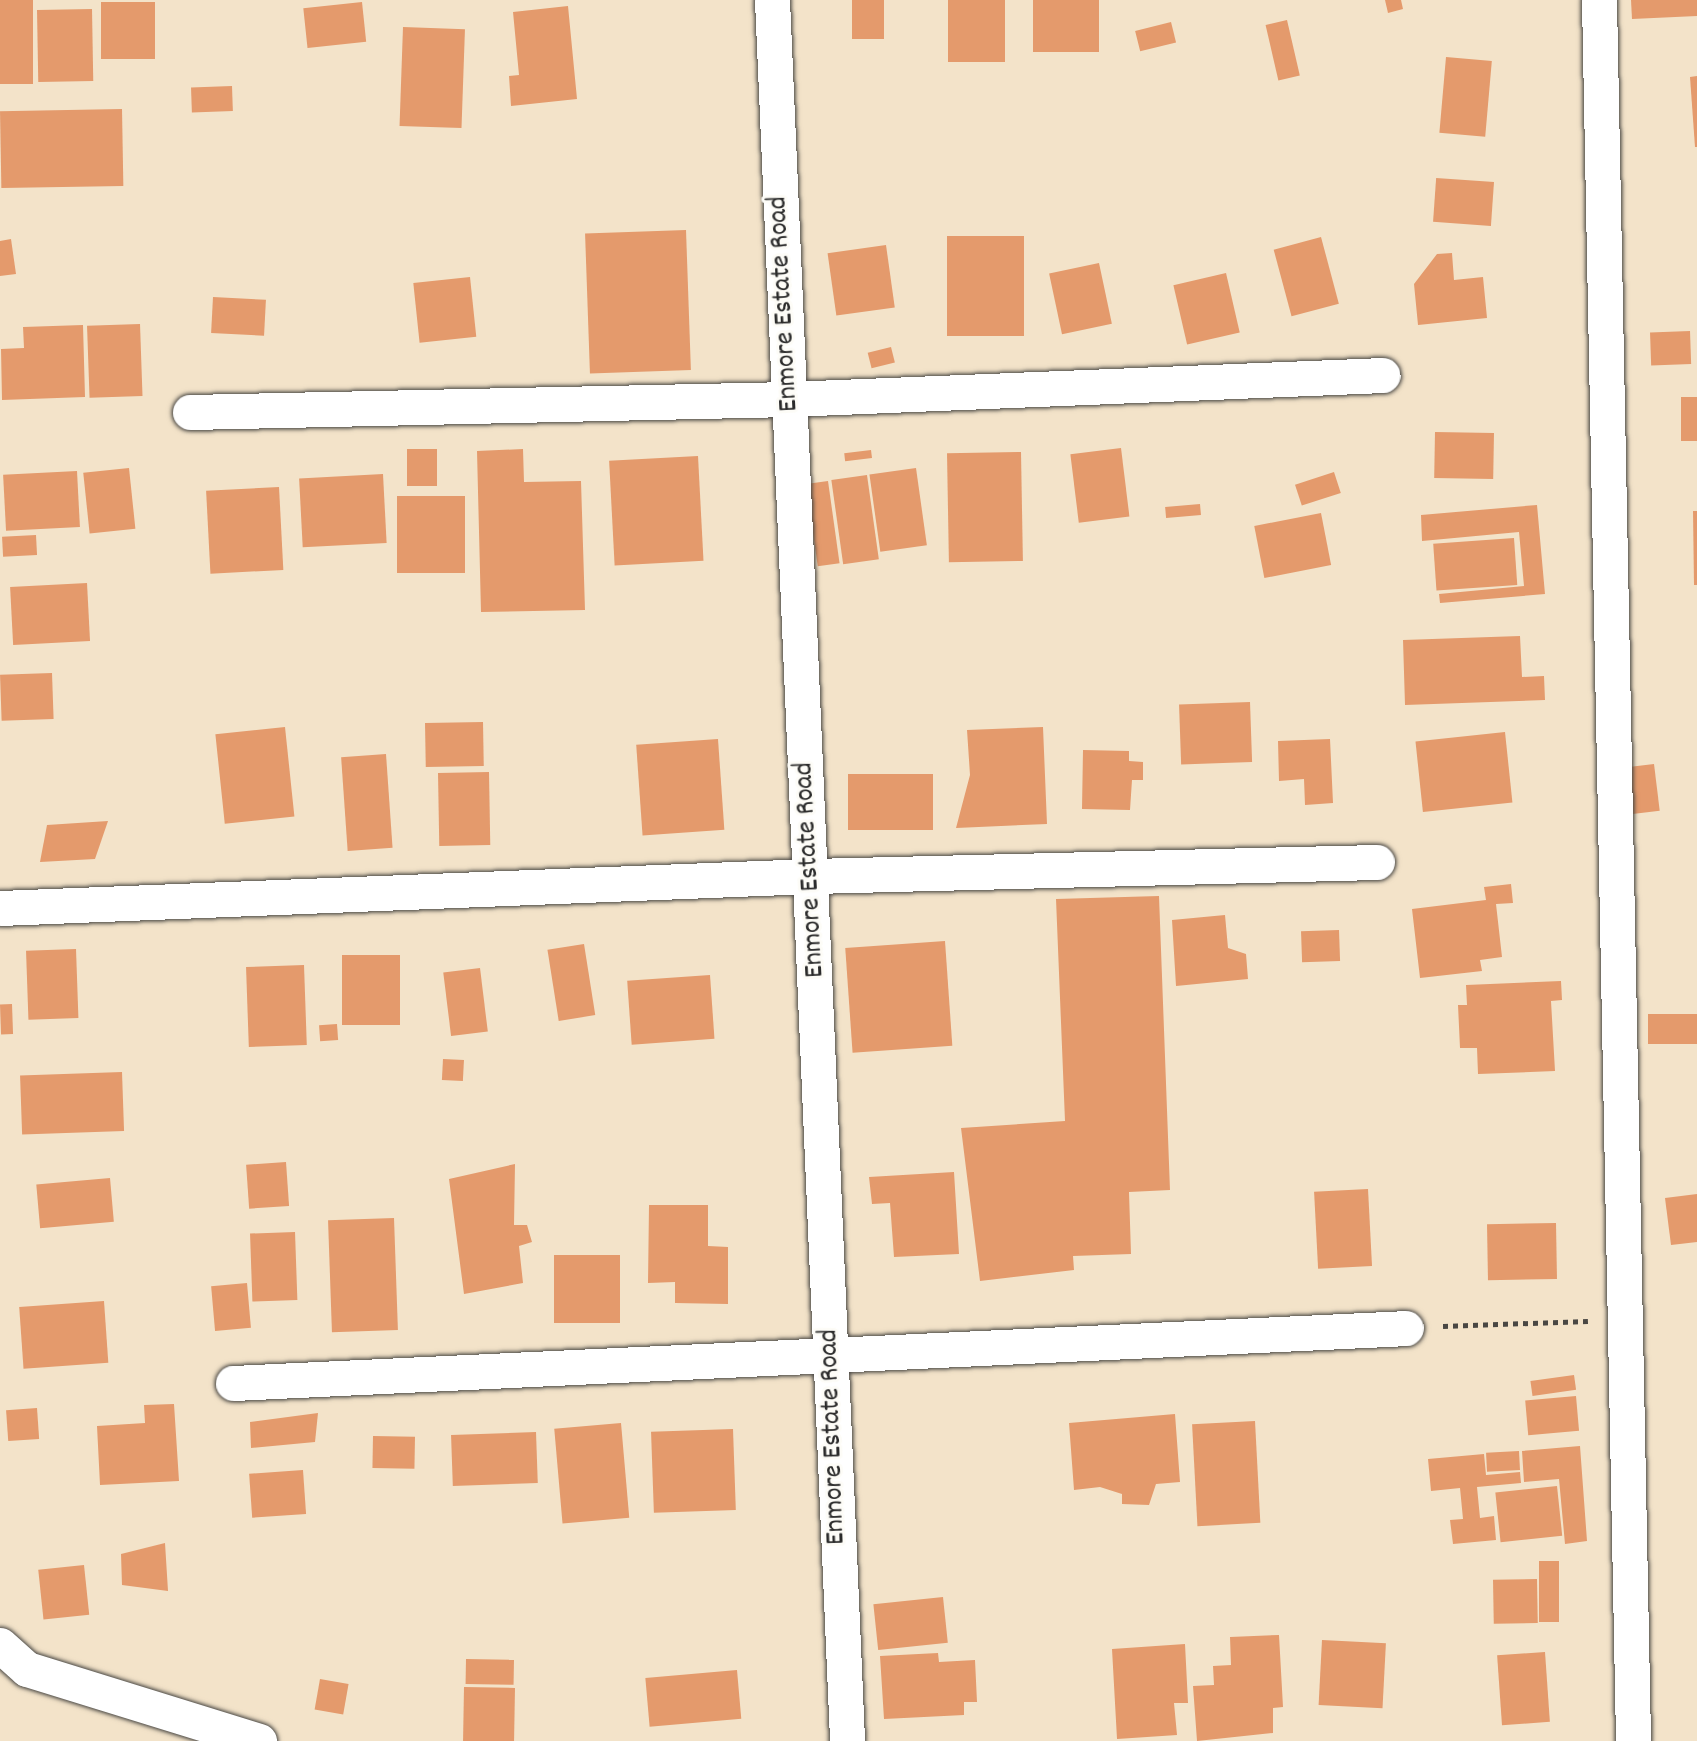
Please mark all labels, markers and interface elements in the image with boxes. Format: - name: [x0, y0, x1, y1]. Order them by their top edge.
- street label: Enmore Estate Road: [763, 195, 807, 413]
- street label: Enmore Estate Road: [789, 761, 833, 979]
- street label: Enmore Estate Road: [813, 1329, 855, 1545]

